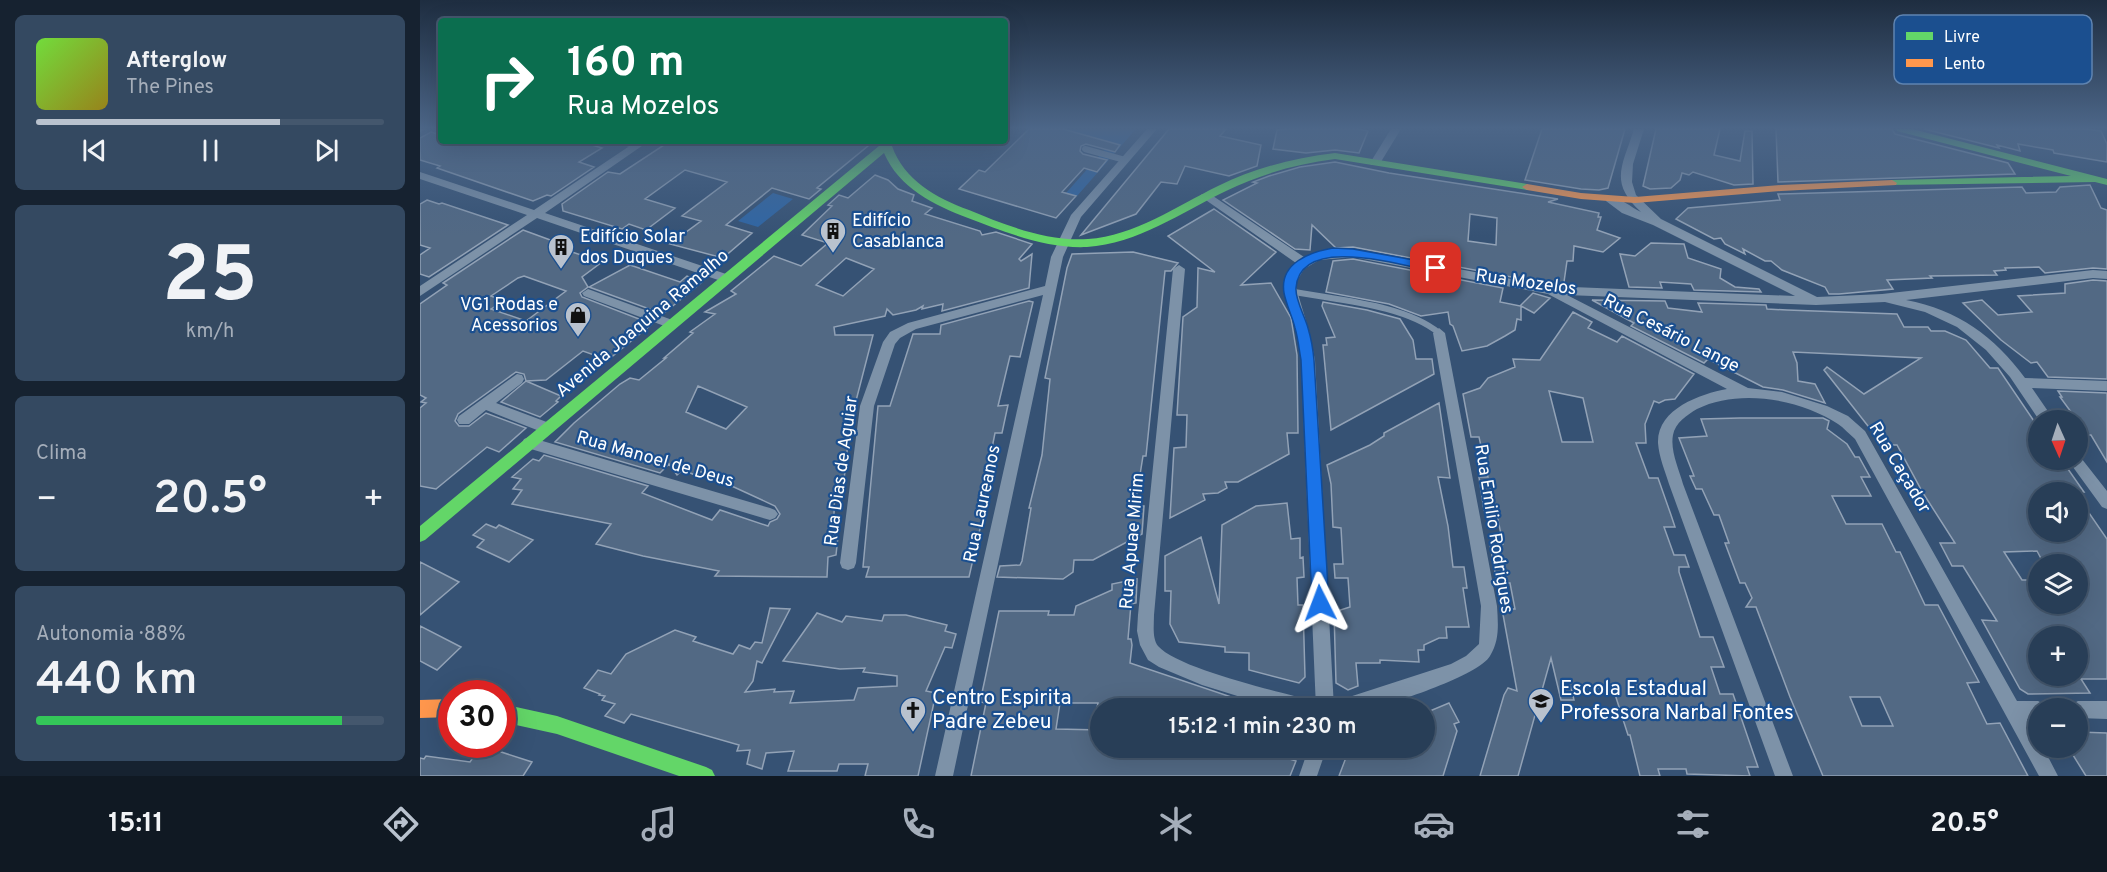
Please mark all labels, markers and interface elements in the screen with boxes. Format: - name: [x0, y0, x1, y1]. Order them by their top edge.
- legend: [1894, 15, 2092, 84]
- text: Livre: [1944, 28, 1980, 48]
- text: 160 m: [567, 38, 685, 91]
- icon: right: [468, 42, 546, 120]
- text: Afterglow: [126, 48, 227, 75]
- text: Lento: [1944, 55, 1985, 75]
- text: The Pines: [126, 75, 214, 101]
- text: Rua Mozelos: [567, 90, 719, 124]
- icon: previous: [78, 134, 111, 167]
- icon: pause: [194, 134, 227, 167]
- icon: next: [310, 134, 343, 167]
- place label: Edifício Casablanca: [852, 210, 944, 254]
- building icon: Edifício Casablanca: [818, 216, 848, 254]
- place label: Edifício Solar dos Duques: [580, 226, 685, 270]
- text: 25: [162, 230, 258, 329]
- building icon: Edifício Solar dos Duques: [546, 232, 576, 270]
- pin: [1410, 242, 1461, 293]
- street label: Avenida Joaquina Ramalho: [552, 245, 734, 403]
- icon: arrive: [1419, 251, 1452, 284]
- street label: Rua Mozelos: [1474, 265, 1578, 301]
- street label: Rua Cesário Lange: [1599, 290, 1743, 378]
- place label: VG1 Rodas e Acessorios: [460, 294, 558, 338]
- shop icon: VG1 Rodas e Acessorios: [563, 300, 593, 338]
- text: km/h: [186, 319, 234, 345]
- street label: Rua Dias de Aguiar: [820, 394, 864, 548]
- north arrow: [2028, 410, 2088, 470]
- map controls: [2028, 410, 2088, 758]
- street label: Rua Caçador: [1863, 418, 1935, 518]
- street label: Rua Manoel de Deus: [573, 426, 737, 494]
- text: Clima: [36, 441, 87, 467]
- street label: Rua Laureanos: [959, 443, 1007, 565]
- street label: Rua Emilio Rodrigues: [1468, 443, 1518, 615]
- text: 20.5°: [153, 472, 267, 529]
- street label: Rua Apuae Mirim: [1116, 472, 1150, 610]
- text: −: [36, 480, 57, 522]
- text: +: [363, 480, 384, 522]
- button: sound: [2028, 482, 2088, 542]
- button: layers: [2028, 554, 2088, 614]
- position arrow: [1288, 571, 1352, 635]
- text: Autonomia · 88%: [36, 622, 186, 648]
- button: +: [2028, 626, 2088, 686]
- text: 440 km: [36, 653, 197, 710]
- place label: Escola Estadual Professora Narbal Fontes: [1560, 676, 1794, 727]
- speed limit sign: 30: [438, 680, 516, 758]
- place label: Centro Espirita Padre Zebeu: [932, 685, 1072, 736]
- school or university icon: Escola Estadual Professora Narbal Fontes: [1526, 686, 1556, 724]
- church icon: Centro Espirita Padre Zebeu: [898, 695, 928, 733]
- button: −: [2028, 698, 2088, 758]
- text: 15:12 · 1 min · 230 m: [1169, 714, 1356, 741]
- icon: directions: [380, 803, 422, 845]
- icon: music: [638, 803, 680, 845]
- icon: phone: [897, 803, 939, 845]
- icon: climate: [1155, 803, 1197, 845]
- icon: car: [1413, 803, 1455, 845]
- icon: filters: [1672, 803, 1714, 845]
- text: 15:11: [108, 807, 164, 841]
- text: 20.5°: [1930, 807, 1999, 841]

